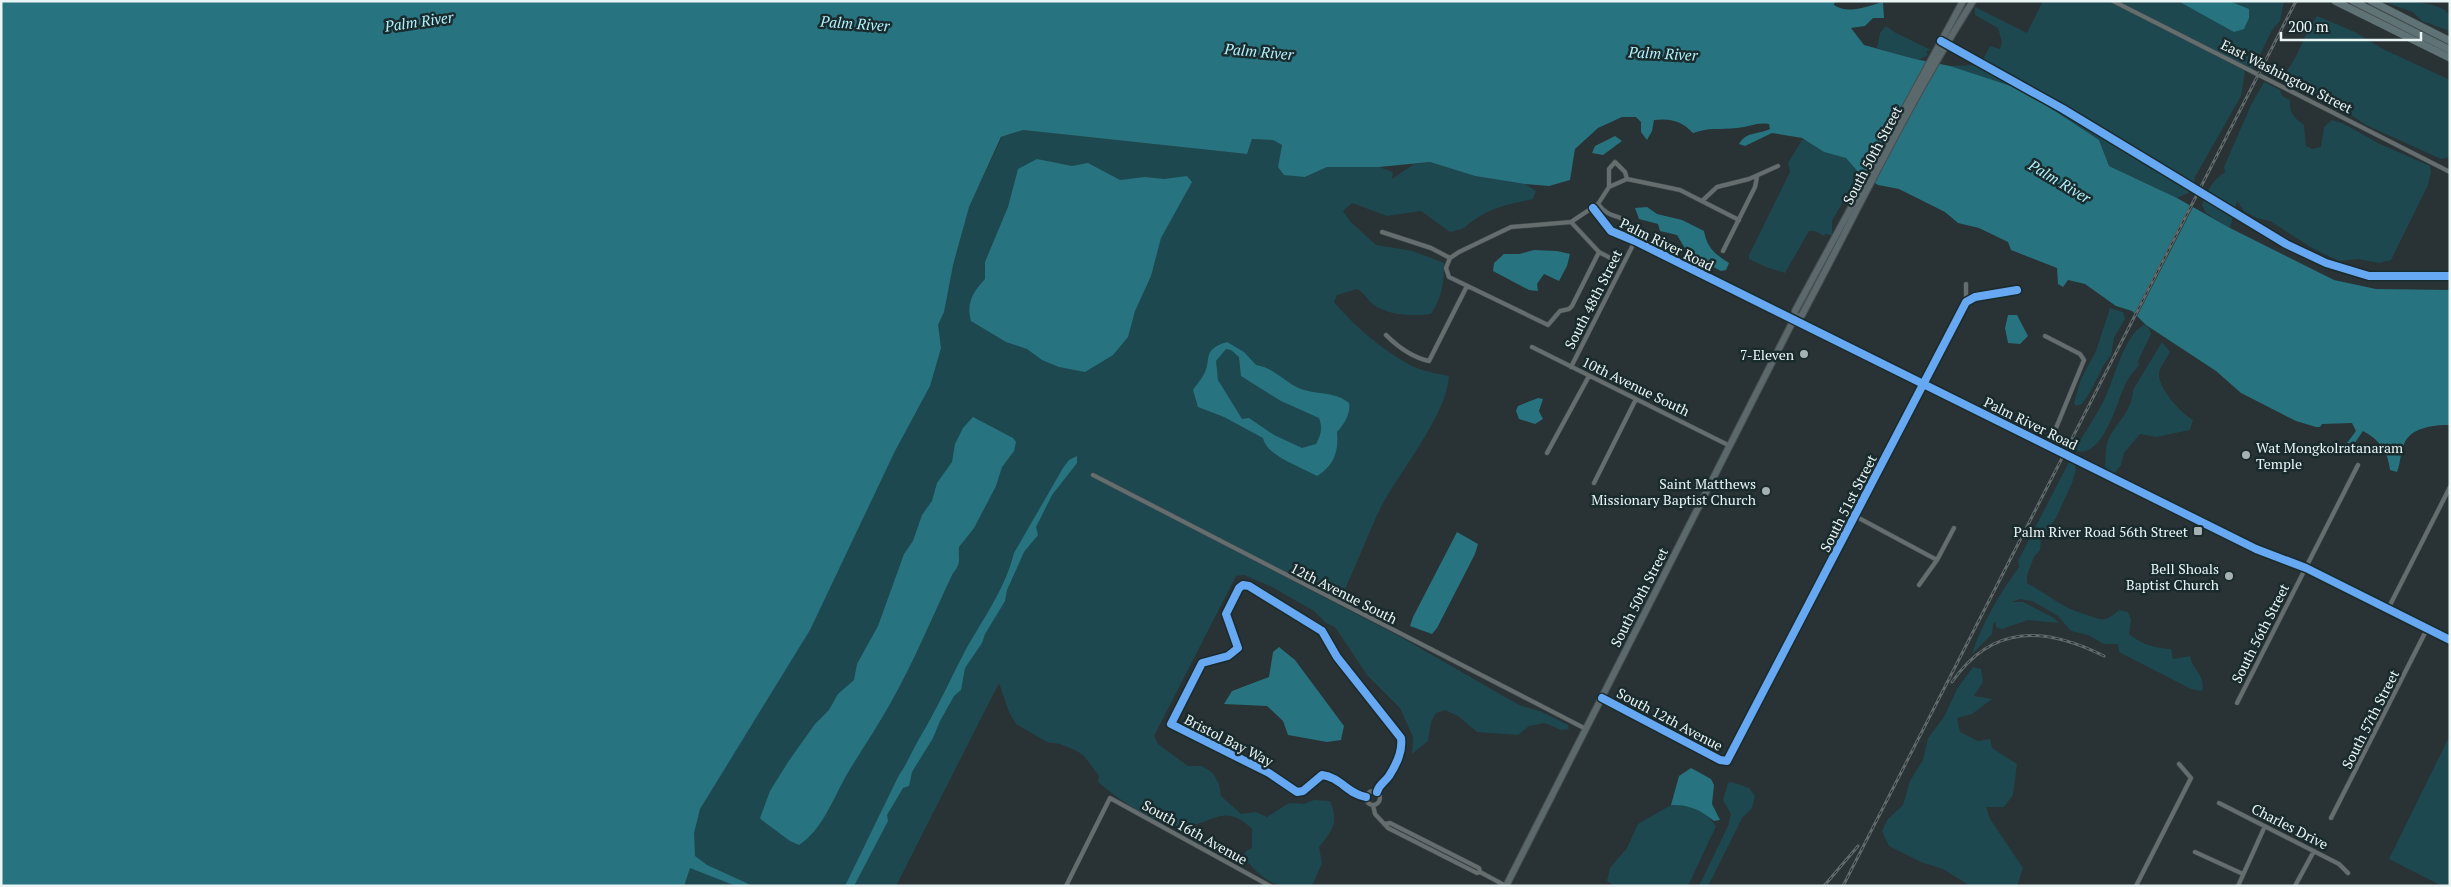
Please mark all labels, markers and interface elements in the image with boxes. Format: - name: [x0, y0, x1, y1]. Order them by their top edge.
- water label: Palm River: [382, 6, 456, 36]
- scale bar: [2281, 10, 2421, 42]
- water label: Palm River: [819, 11, 891, 35]
- text: 200 m: [2288, 16, 2329, 36]
- street label: East Washington Street: [2218, 35, 2357, 118]
- water label: Palm River: [1223, 38, 1296, 64]
- water label: Palm River: [1627, 41, 1699, 65]
- street label: South 50th Street: [1838, 102, 1906, 208]
- water label: Palm River: [2024, 154, 2096, 208]
- street label: Palm River Road: [1617, 213, 1717, 275]
- street label: South 48th Street: [1560, 245, 1627, 352]
- place label: 7-Eleven: [1740, 345, 1795, 364]
- marker: 7-Eleven: [1798, 348, 1810, 360]
- street label: 10th Avenue South: [1579, 352, 1693, 420]
- street label: Palm River Road: [1981, 392, 2081, 454]
- place label: Wat Mongkolratanaram Temple: [2256, 438, 2403, 473]
- marker: Wat Mongkolratanaram Temple: [2240, 449, 2252, 461]
- street label: South 51st Street: [1815, 450, 1881, 555]
- place label: Saint Matthews Missionary Baptist Church: [1591, 474, 1756, 509]
- marker: Saint Matthews Missionary Baptist Church: [1760, 485, 1772, 497]
- place label: Palm River Road 56th Street: [2013, 522, 2189, 541]
- marker: Palm River Road 56th Street: [2192, 525, 2204, 537]
- street label: South 50th Street: [1606, 543, 1673, 650]
- street label: 12th Avenue South: [1287, 558, 1401, 628]
- place label: Bell Shoals Baptist Church: [2126, 559, 2219, 594]
- marker: Bell Shoals Baptist Church: [2223, 570, 2235, 582]
- street label: South 56th Street: [2227, 579, 2294, 686]
- street label: South 57th Street: [2337, 666, 2403, 772]
- street label: South 12th Avenue: [1614, 683, 1726, 755]
- street label: Bristol Bay Way: [1181, 709, 1277, 771]
- street label: South 16th Avenue: [1139, 795, 1251, 869]
- street label: Charles Drive: [2248, 799, 2332, 853]

